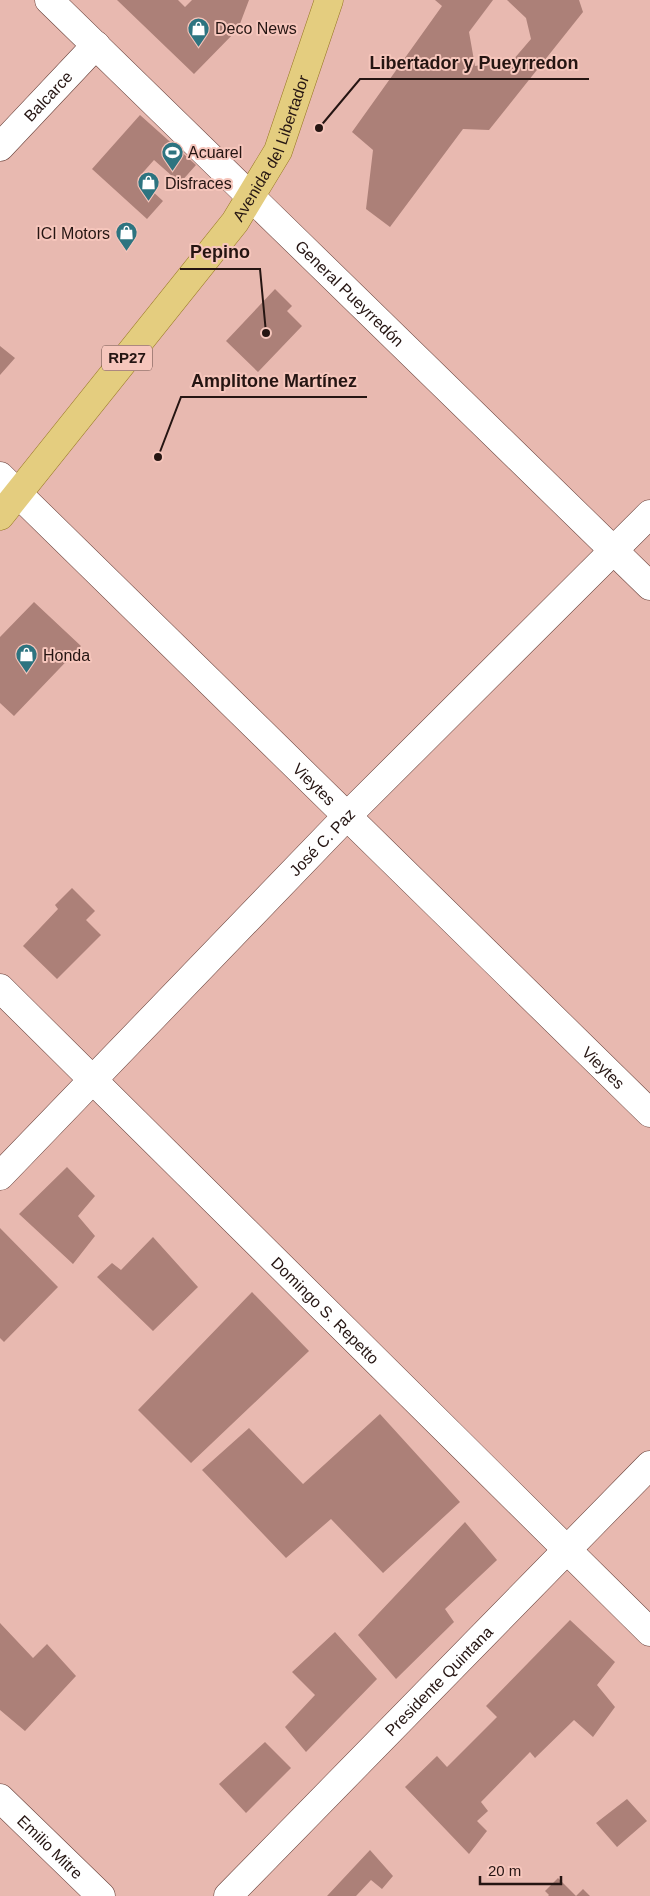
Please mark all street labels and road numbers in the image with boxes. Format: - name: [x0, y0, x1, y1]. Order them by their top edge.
- street label: Balcarce: [21, 68, 76, 125]
- street label: Avenida del Libertador: [230, 72, 312, 224]
- street label: General Pueyrredón: [292, 237, 407, 350]
- road number: RP27: [102, 346, 152, 370]
- street label: Vieytes: [289, 760, 339, 809]
- street label: José C. Paz: [286, 805, 358, 879]
- street label: Vieytes: [579, 1043, 628, 1092]
- street label: Domingo S. Repetto: [268, 1254, 382, 1368]
- street label: Presidente Quintana: [382, 1623, 496, 1739]
- street label: Emilio Mitre: [14, 1812, 86, 1882]

